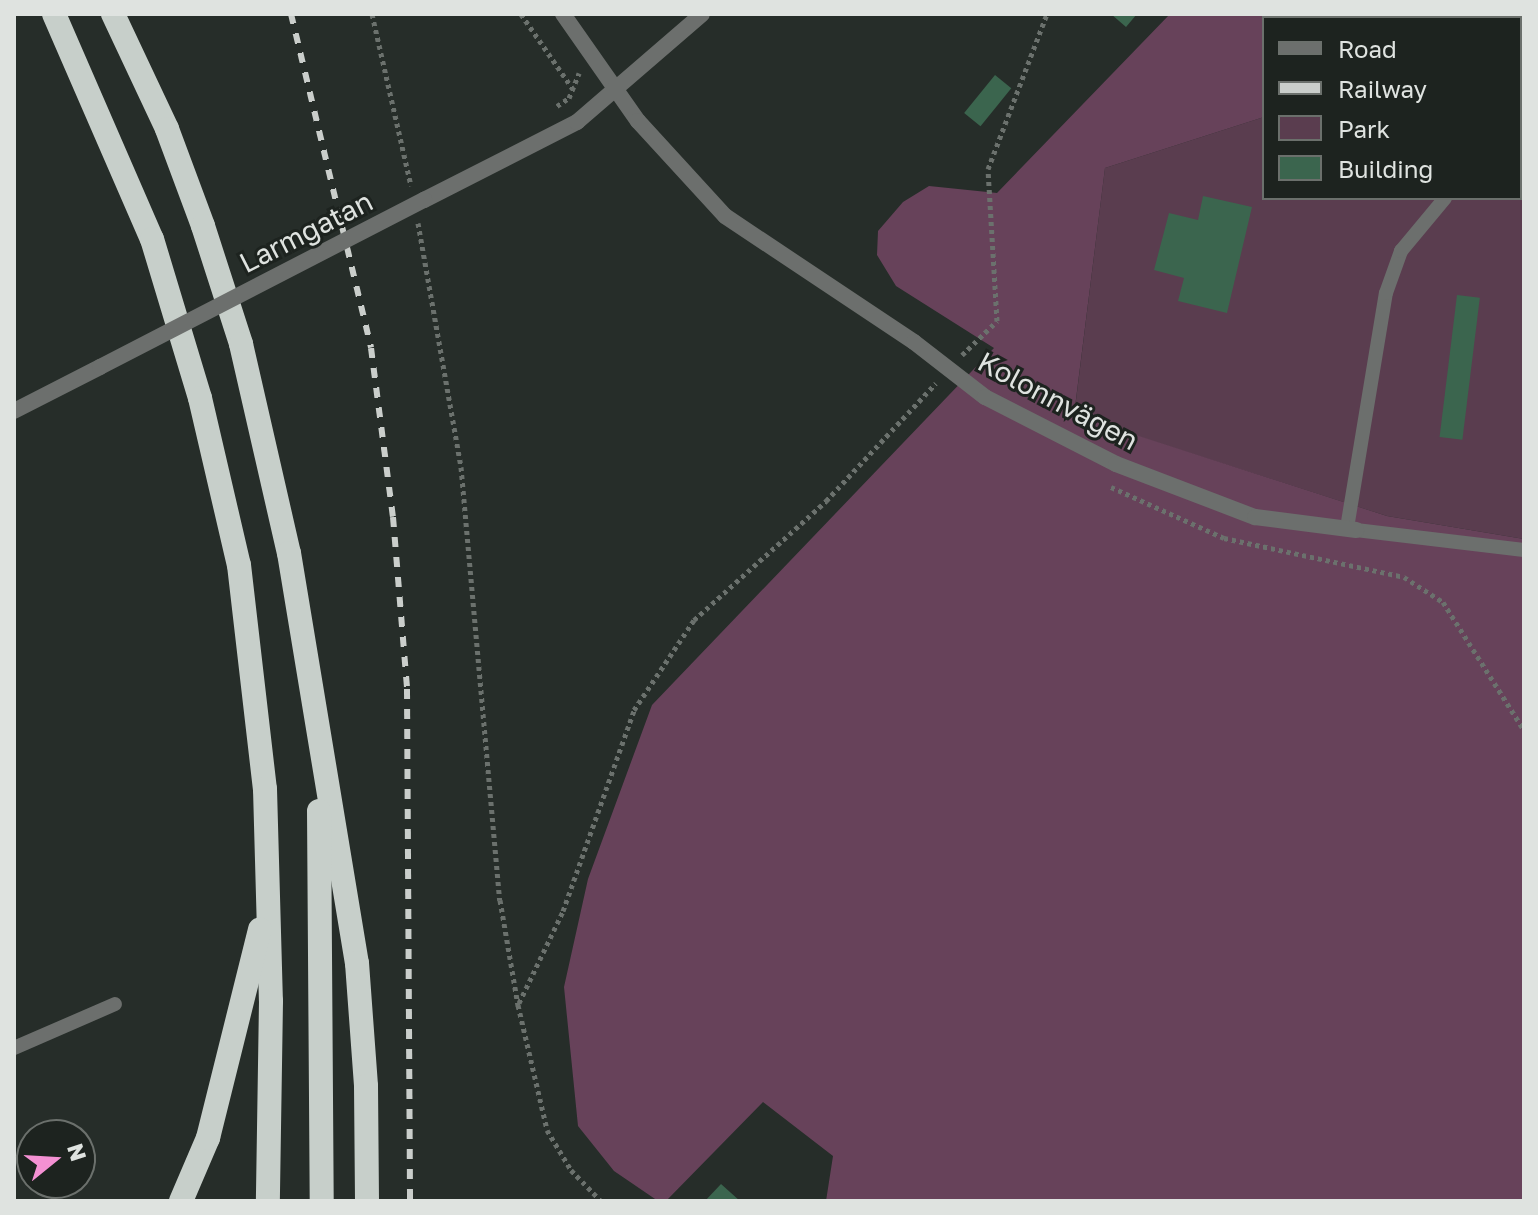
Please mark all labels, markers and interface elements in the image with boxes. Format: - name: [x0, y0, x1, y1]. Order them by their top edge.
- legend: [1262, 16, 1522, 200]
- text: Road: [1338, 34, 1397, 63]
- text: Railway: [1338, 74, 1427, 103]
- text: Park: [1338, 114, 1390, 143]
- text: Building: [1338, 154, 1433, 183]
- street label: Larmgatan: [234, 184, 378, 280]
- street label: Kolonnvägen: [972, 345, 1144, 457]
- north arrow: [16, 1119, 96, 1199]
- text: N: [62, 1140, 93, 1164]

